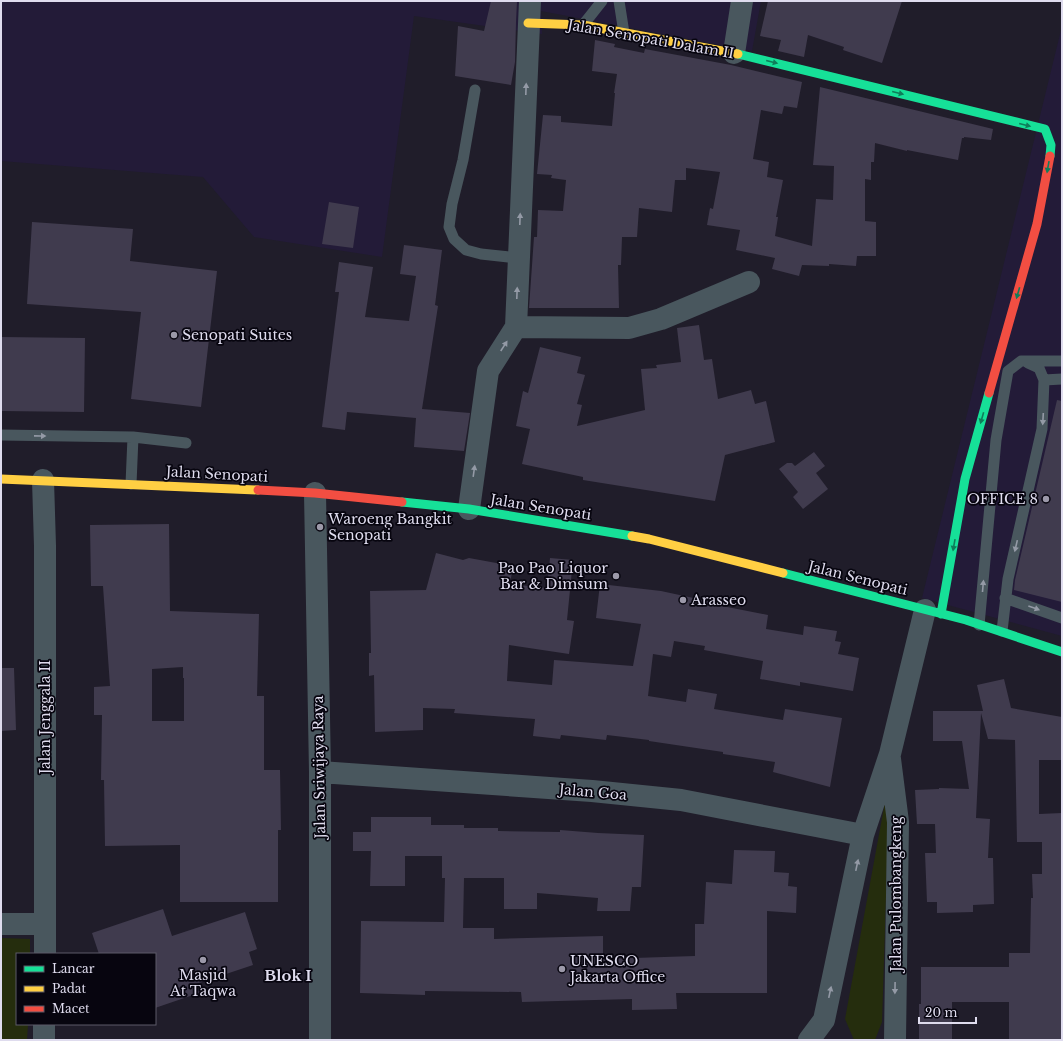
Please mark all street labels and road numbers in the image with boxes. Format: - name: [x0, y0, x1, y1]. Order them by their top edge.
- street label: Jalan Senopati Dalam II: [564, 15, 736, 63]
- street label: Jalan Senopati: [164, 462, 269, 486]
- street label: Jalan Senopati: [487, 490, 593, 524]
- street label: Jalan Senopati: [804, 556, 910, 599]
- street label: Jalan Jenggala II: [36, 660, 54, 776]
- street label: Jalan Sriwijaya Raya: [309, 695, 329, 841]
- street label: Jalan Goa: [556, 780, 628, 804]
- street label: Jalan Pulombangkeng: [887, 816, 905, 974]

